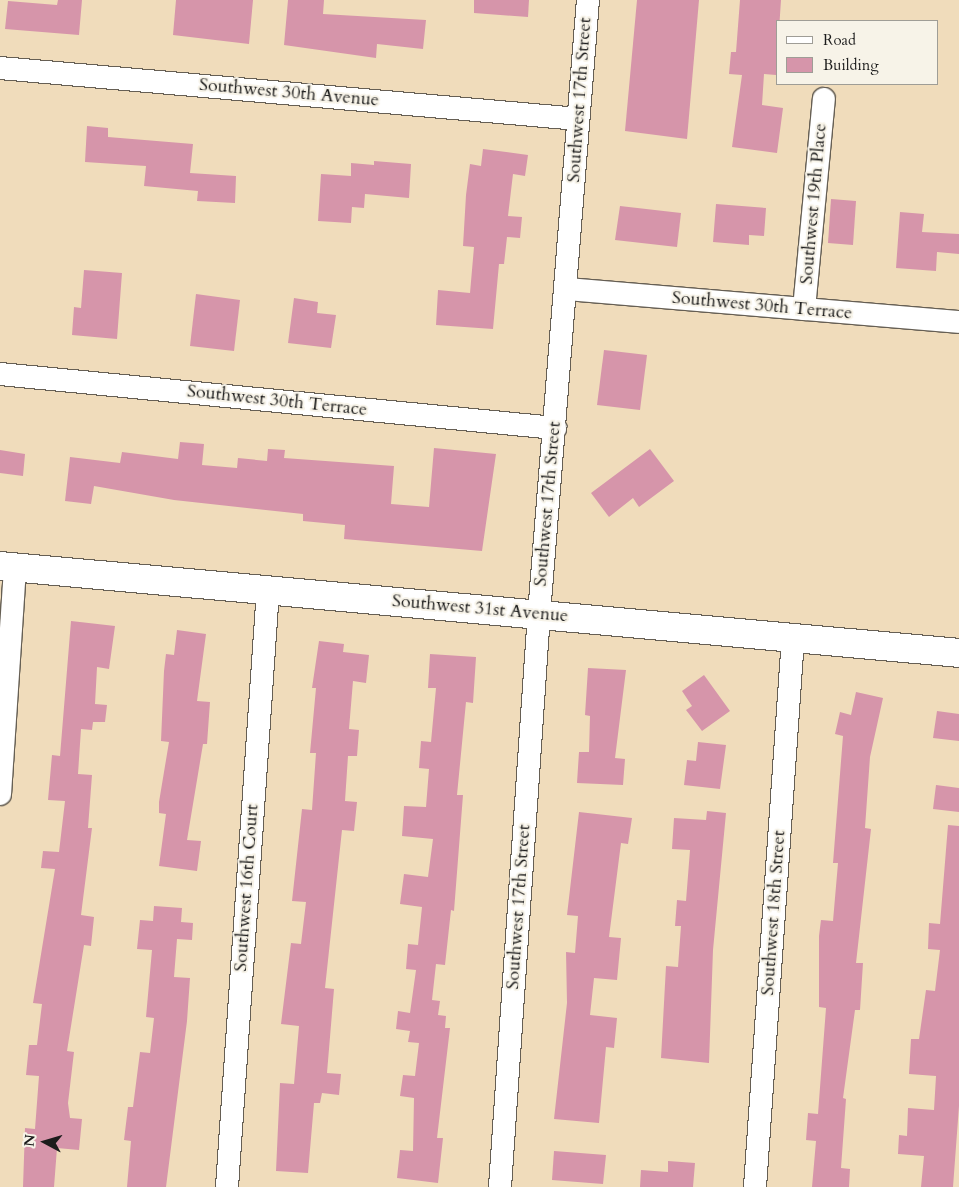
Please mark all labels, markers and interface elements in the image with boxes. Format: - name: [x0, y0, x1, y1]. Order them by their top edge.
- street label: Southwest 17th Street: [563, 17, 597, 183]
- legend: [776, 20, 939, 85]
- text: Road: [823, 30, 856, 50]
- text: Building: [823, 55, 879, 75]
- street label: Southwest 30th Avenue: [198, 74, 380, 112]
- street label: Southwest 19th Place: [796, 123, 832, 285]
- street label: Southwest 30th Terrace: [671, 287, 853, 325]
- street label: Southwest 30th Terrace: [186, 381, 368, 421]
- street label: Southwest 17th Street: [530, 421, 566, 587]
- street label: Southwest 31st Avenue: [391, 591, 569, 627]
- street label: Southwest 16th Court: [230, 804, 264, 972]
- street label: Southwest 17th Street: [502, 824, 536, 990]
- street label: Southwest 18th Street: [757, 830, 791, 996]
- north arrow: [20, 1117, 70, 1167]
- text: N: [20, 1133, 40, 1147]

